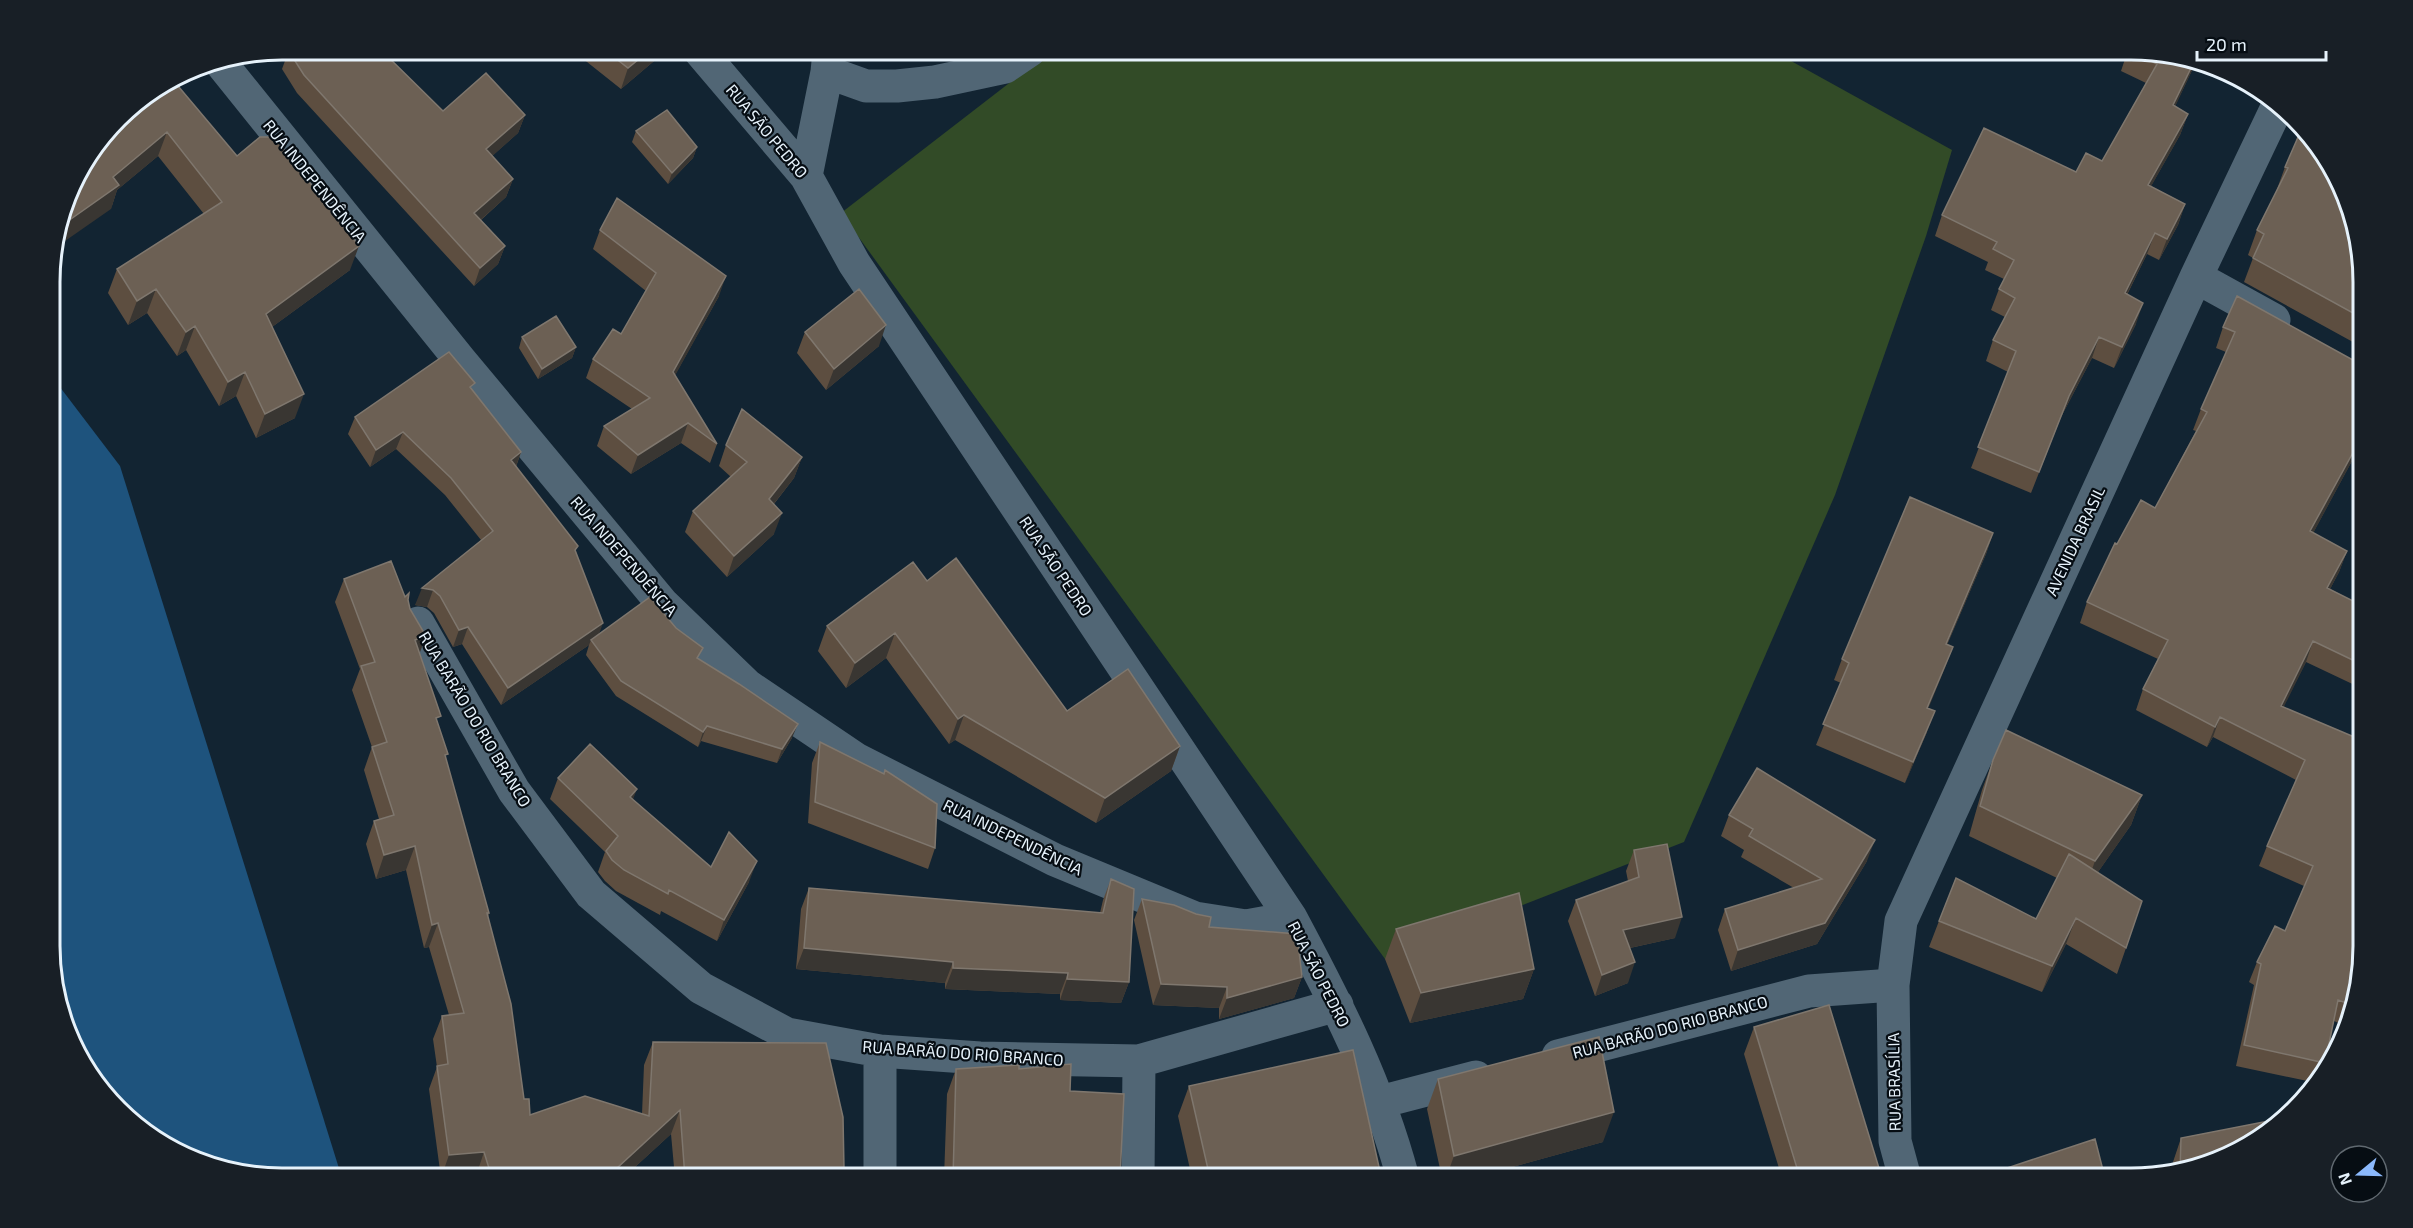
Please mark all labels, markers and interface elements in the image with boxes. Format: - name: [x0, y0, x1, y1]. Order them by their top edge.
- scale bar: [2197, 24, 2326, 62]
- text: 20 m: [2206, 33, 2247, 55]
- street label: RUA SÃO PEDRO: [723, 80, 812, 181]
- street label: RUA INDEPENDÊNCIA: [260, 115, 371, 246]
- street label: AVENIDA BRASIL: [2041, 483, 2108, 598]
- street label: RUA INDEPENDÊNCIA: [567, 492, 682, 619]
- street label: RUA SÃO PEDRO: [1016, 512, 1097, 619]
- street label: RUA BARÃO DO RIO BRANCO: [415, 628, 535, 810]
- street label: RUA INDEPENDÊNCIA: [941, 795, 1086, 879]
- street label: RUA SÃO PEDRO: [1285, 918, 1354, 1030]
- street label: RUA BARÃO DO RIO BRANCO: [1570, 991, 1770, 1062]
- street label: RUA BRASÍLIA: [1883, 1032, 1904, 1132]
- street label: RUA BARÃO DO RIO BRANCO: [862, 1036, 1064, 1069]
- north arrow: [2329, 1144, 2389, 1204]
- text: N: [2333, 1170, 2355, 1188]

